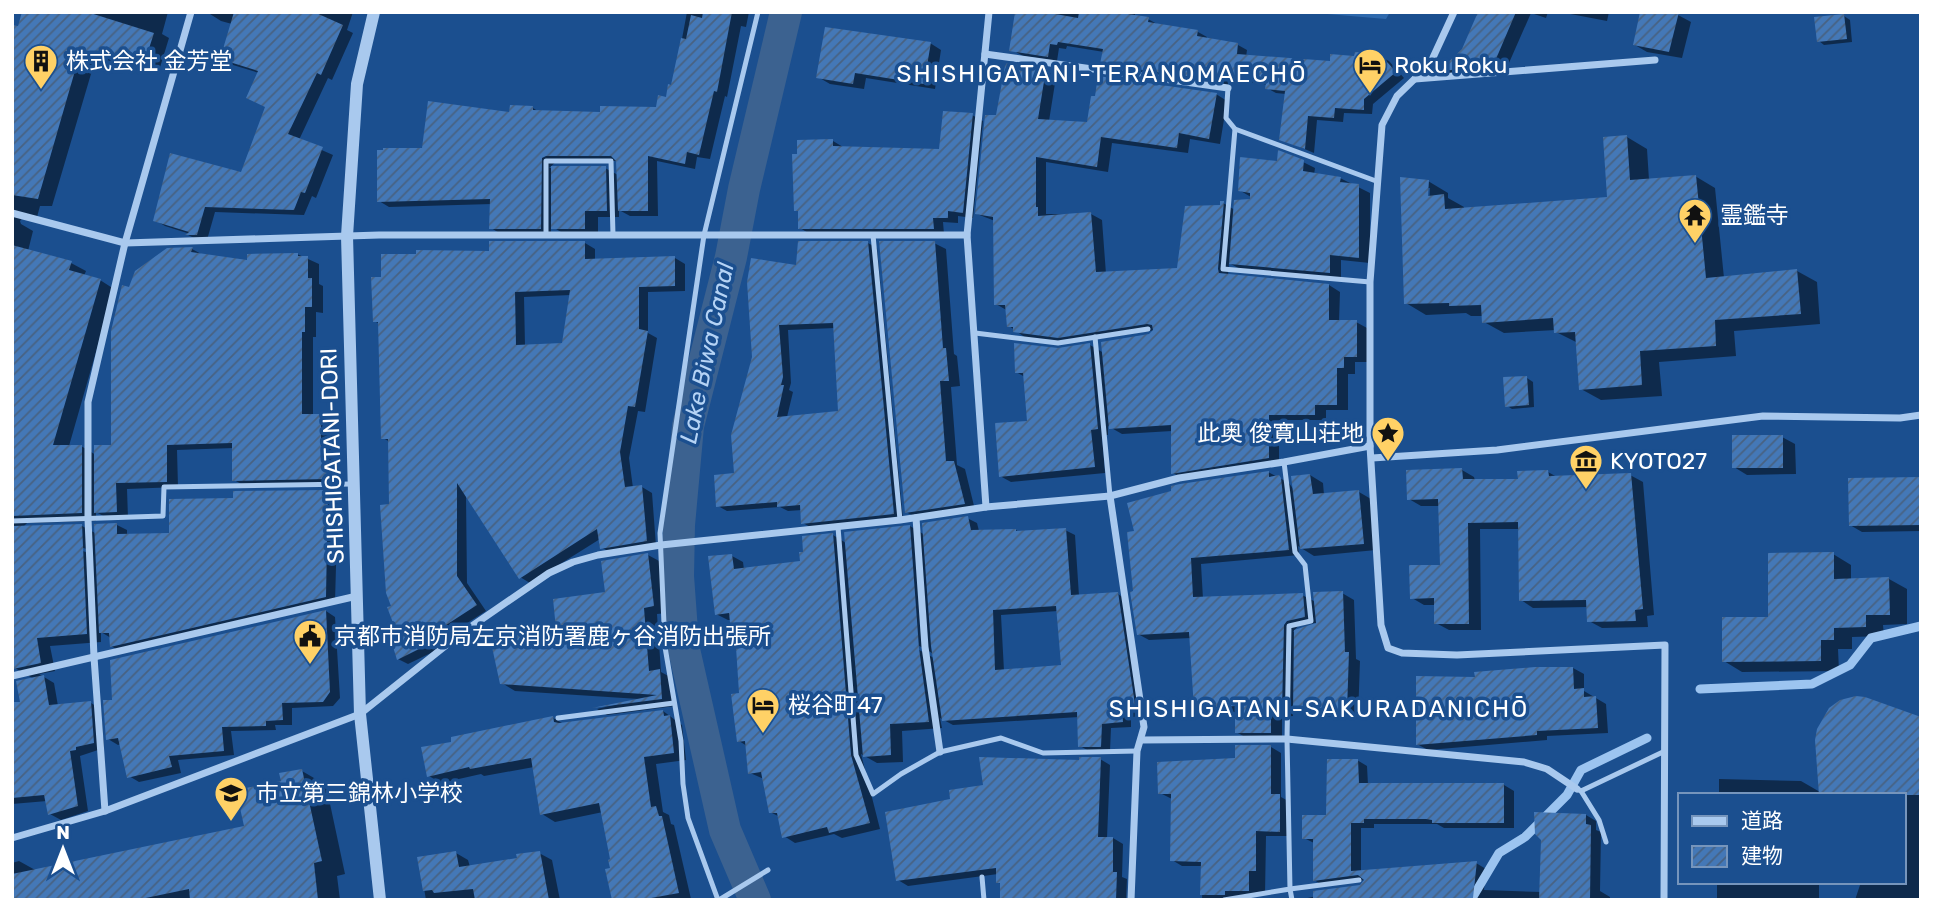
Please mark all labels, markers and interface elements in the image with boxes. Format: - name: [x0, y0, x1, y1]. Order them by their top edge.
- building icon: 株式会社 金芳堂: [22, 42, 60, 91]
- hotel icon: Roku Roku: [1351, 46, 1389, 95]
- place label: 株式会社 金芳堂: [66, 47, 233, 75]
- place label: Roku Roku: [1394, 51, 1507, 79]
- district label: SHISHIGATANI-TERANOMAECHŌ: [897, 60, 1307, 88]
- temple icon: 霊鑑寺: [1676, 196, 1714, 245]
- place label: 霊鑑寺: [1720, 201, 1789, 229]
- water label: Lake Biwa Canal: [674, 259, 740, 446]
- street label: SHISHIGATANI-DORI: [314, 348, 350, 564]
- place icon: 此奥 俊寛山荘地: [1369, 414, 1407, 463]
- place label: 此奥 俊寛山荘地: [1197, 419, 1364, 447]
- museum icon: KYOTO27: [1567, 442, 1605, 491]
- place label: KYOTO27: [1610, 447, 1707, 475]
- public building icon: 京都市消防局左京消防署鹿ヶ谷消防出張所: [291, 617, 329, 666]
- place label: 京都市消防局左京消防署鹿ヶ谷消防出張所: [334, 622, 771, 650]
- hotel icon: 桜谷町47: [744, 686, 782, 735]
- place label: 桜谷町47: [788, 691, 883, 719]
- district label: SHISHIGATANI-SAKURADANICHŌ: [1109, 695, 1529, 723]
- school or university icon: 市立第三錦林小学校: [212, 774, 250, 823]
- place label: 市立第三錦林小学校: [256, 779, 463, 807]
- legend: [1678, 793, 1905, 884]
- text: 道路: [1741, 808, 1783, 833]
- north arrow: [28, 814, 98, 884]
- text: N: [56, 821, 70, 844]
- text: 建物: [1741, 843, 1783, 868]

